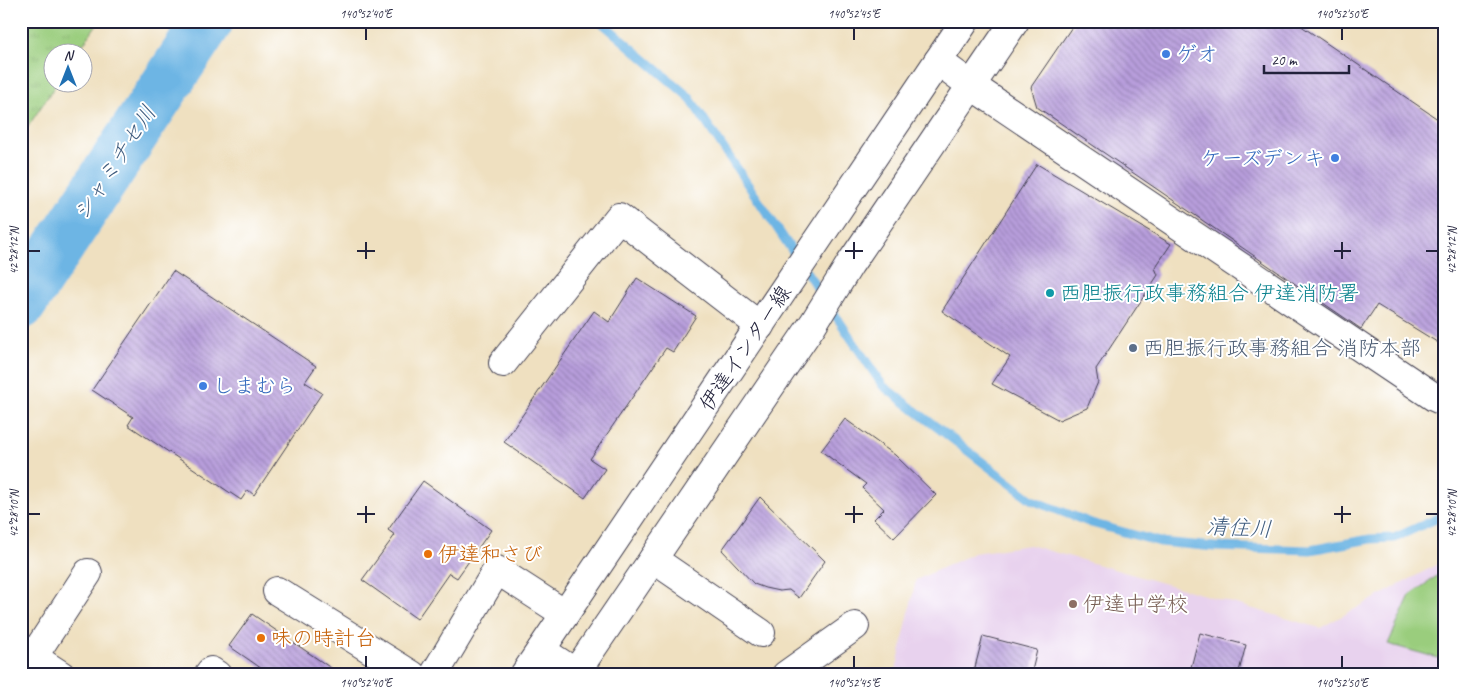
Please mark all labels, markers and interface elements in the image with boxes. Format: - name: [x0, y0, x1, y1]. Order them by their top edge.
- text: 140°52'40"E: [340, 6, 394, 22]
- text: 140°52'45"E: [828, 6, 882, 22]
- text: 140°52'50"E: [1316, 6, 1370, 22]
- place label: ゲオ: [1176, 41, 1218, 67]
- north arrow: [42, 42, 92, 92]
- scale bar: [1264, 42, 1348, 74]
- text: N: [64, 47, 75, 64]
- marker: ゲオ: [1160, 48, 1172, 60]
- text: 20 m: [1271, 51, 1298, 70]
- water label: シャミチセ川: [67, 100, 163, 226]
- place label: ケーズデンキ: [1201, 145, 1325, 171]
- marker: ケーズデンキ: [1329, 152, 1341, 164]
- text: 42°28'12"N: [6, 226, 22, 275]
- text: 42°28'12"N: [1444, 226, 1460, 275]
- street label: 伊達インター線: [693, 280, 797, 416]
- place label: 西胆振行政事務組合 伊達消防署: [1060, 280, 1359, 306]
- marker: 西胆振行政事務組合 伊達消防署: [1044, 287, 1056, 299]
- place label: 西胆振行政事務組合 消防本部: [1143, 335, 1421, 361]
- marker: 西胆振行政事務組合 消防本部: [1127, 342, 1139, 354]
- place label: しまむら: [213, 373, 297, 399]
- marker: しまむら: [197, 380, 209, 392]
- text: 42°28'10"N: [6, 489, 22, 538]
- text: 42°28'10"N: [1444, 489, 1460, 538]
- water label: 清住川: [1205, 512, 1273, 544]
- place label: 伊達和さび: [438, 541, 543, 567]
- marker: 伊達和さび: [422, 548, 434, 560]
- place label: 伊達中学校: [1083, 591, 1188, 617]
- marker: 伊達中学校: [1067, 598, 1079, 610]
- place label: 味の時計台: [271, 625, 376, 651]
- marker: 味の時計台: [255, 632, 267, 644]
- text: 140°52'40"E: [340, 675, 394, 691]
- text: 140°52'45"E: [828, 675, 882, 691]
- text: 140°52'50"E: [1316, 675, 1370, 691]

